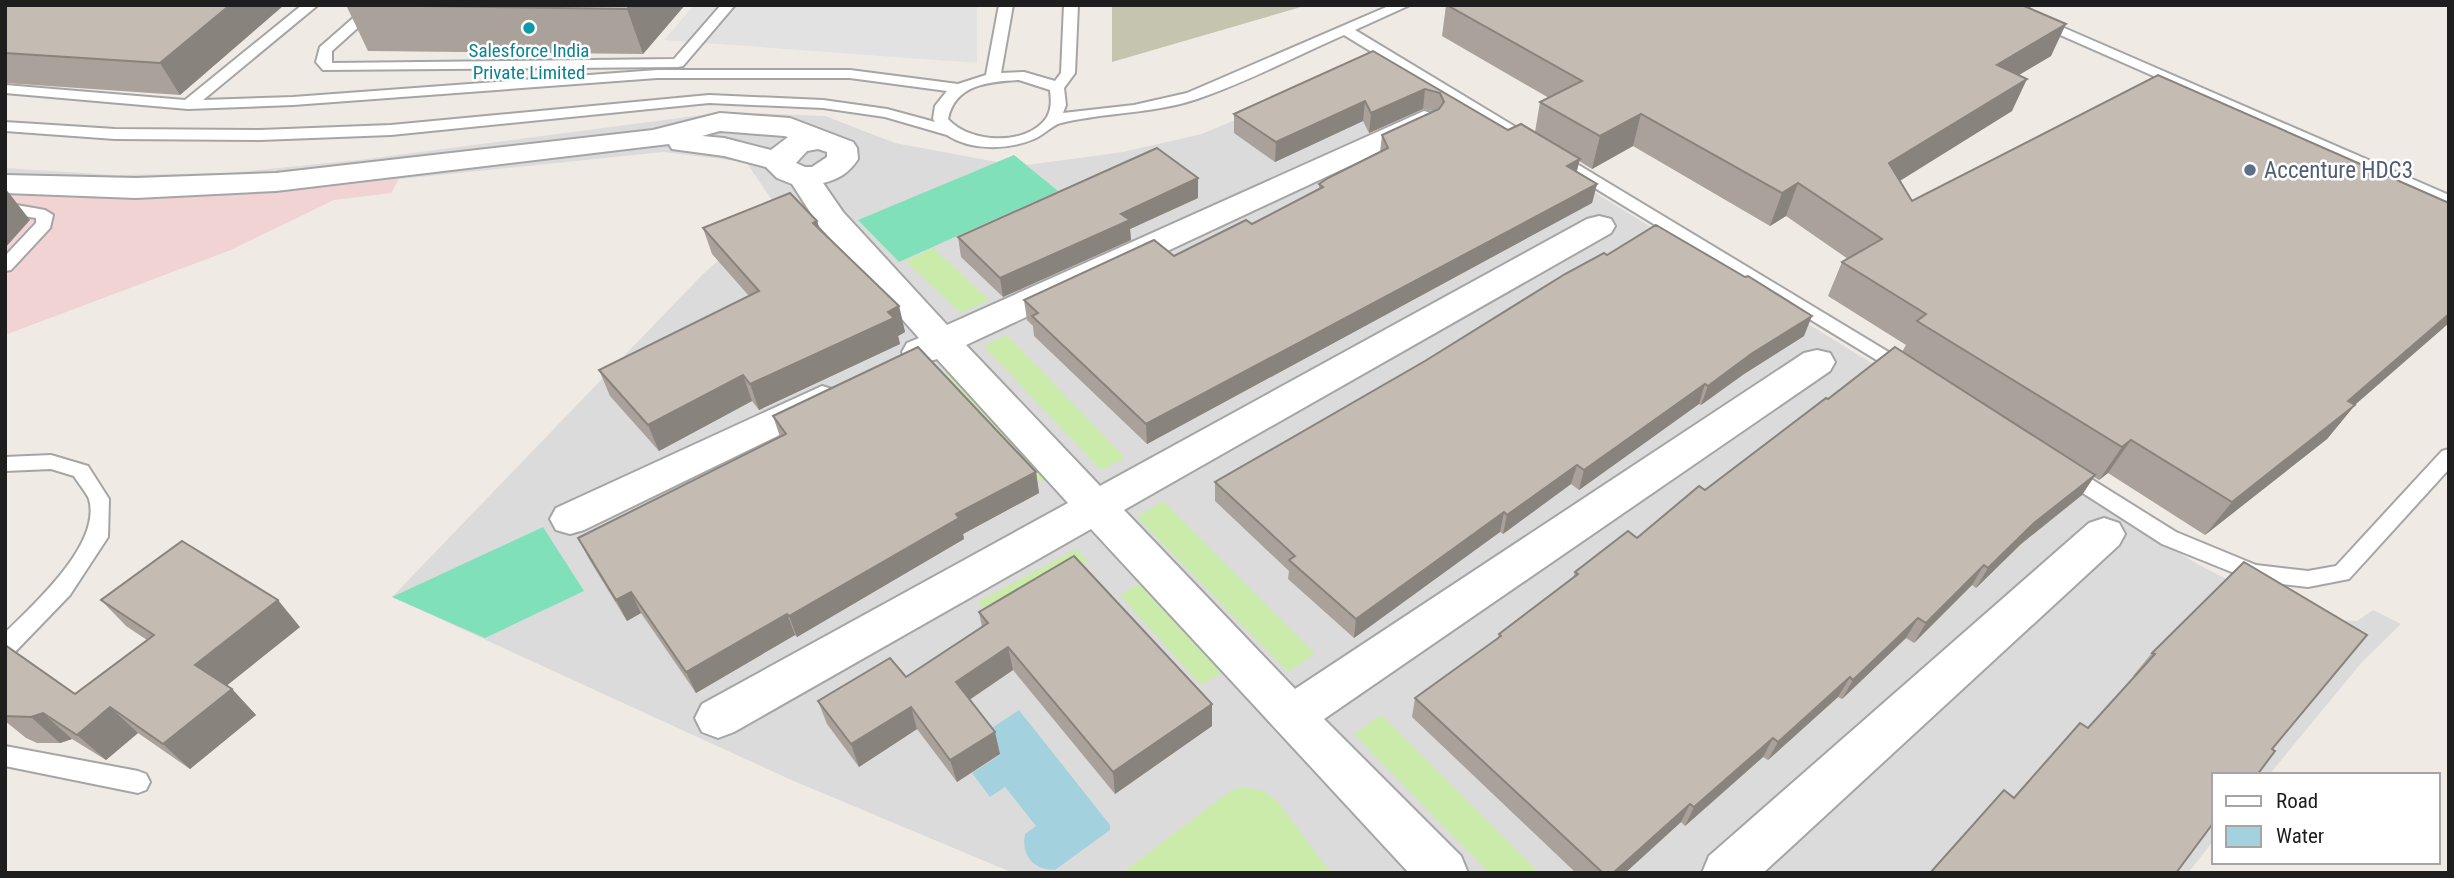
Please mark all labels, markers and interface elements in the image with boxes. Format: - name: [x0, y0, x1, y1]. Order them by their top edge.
- marker: Salesforce India Private Limited: [521, 20, 537, 36]
- place label: Salesforce India Private Limited: [469, 39, 589, 84]
- place label: Accenture HDC3: [2264, 157, 2413, 184]
- marker: Accenture HDC3: [2242, 162, 2258, 178]
- legend: [2212, 773, 2440, 864]
- text: Road: [2276, 789, 2318, 813]
- text: Water: [2276, 824, 2324, 848]

